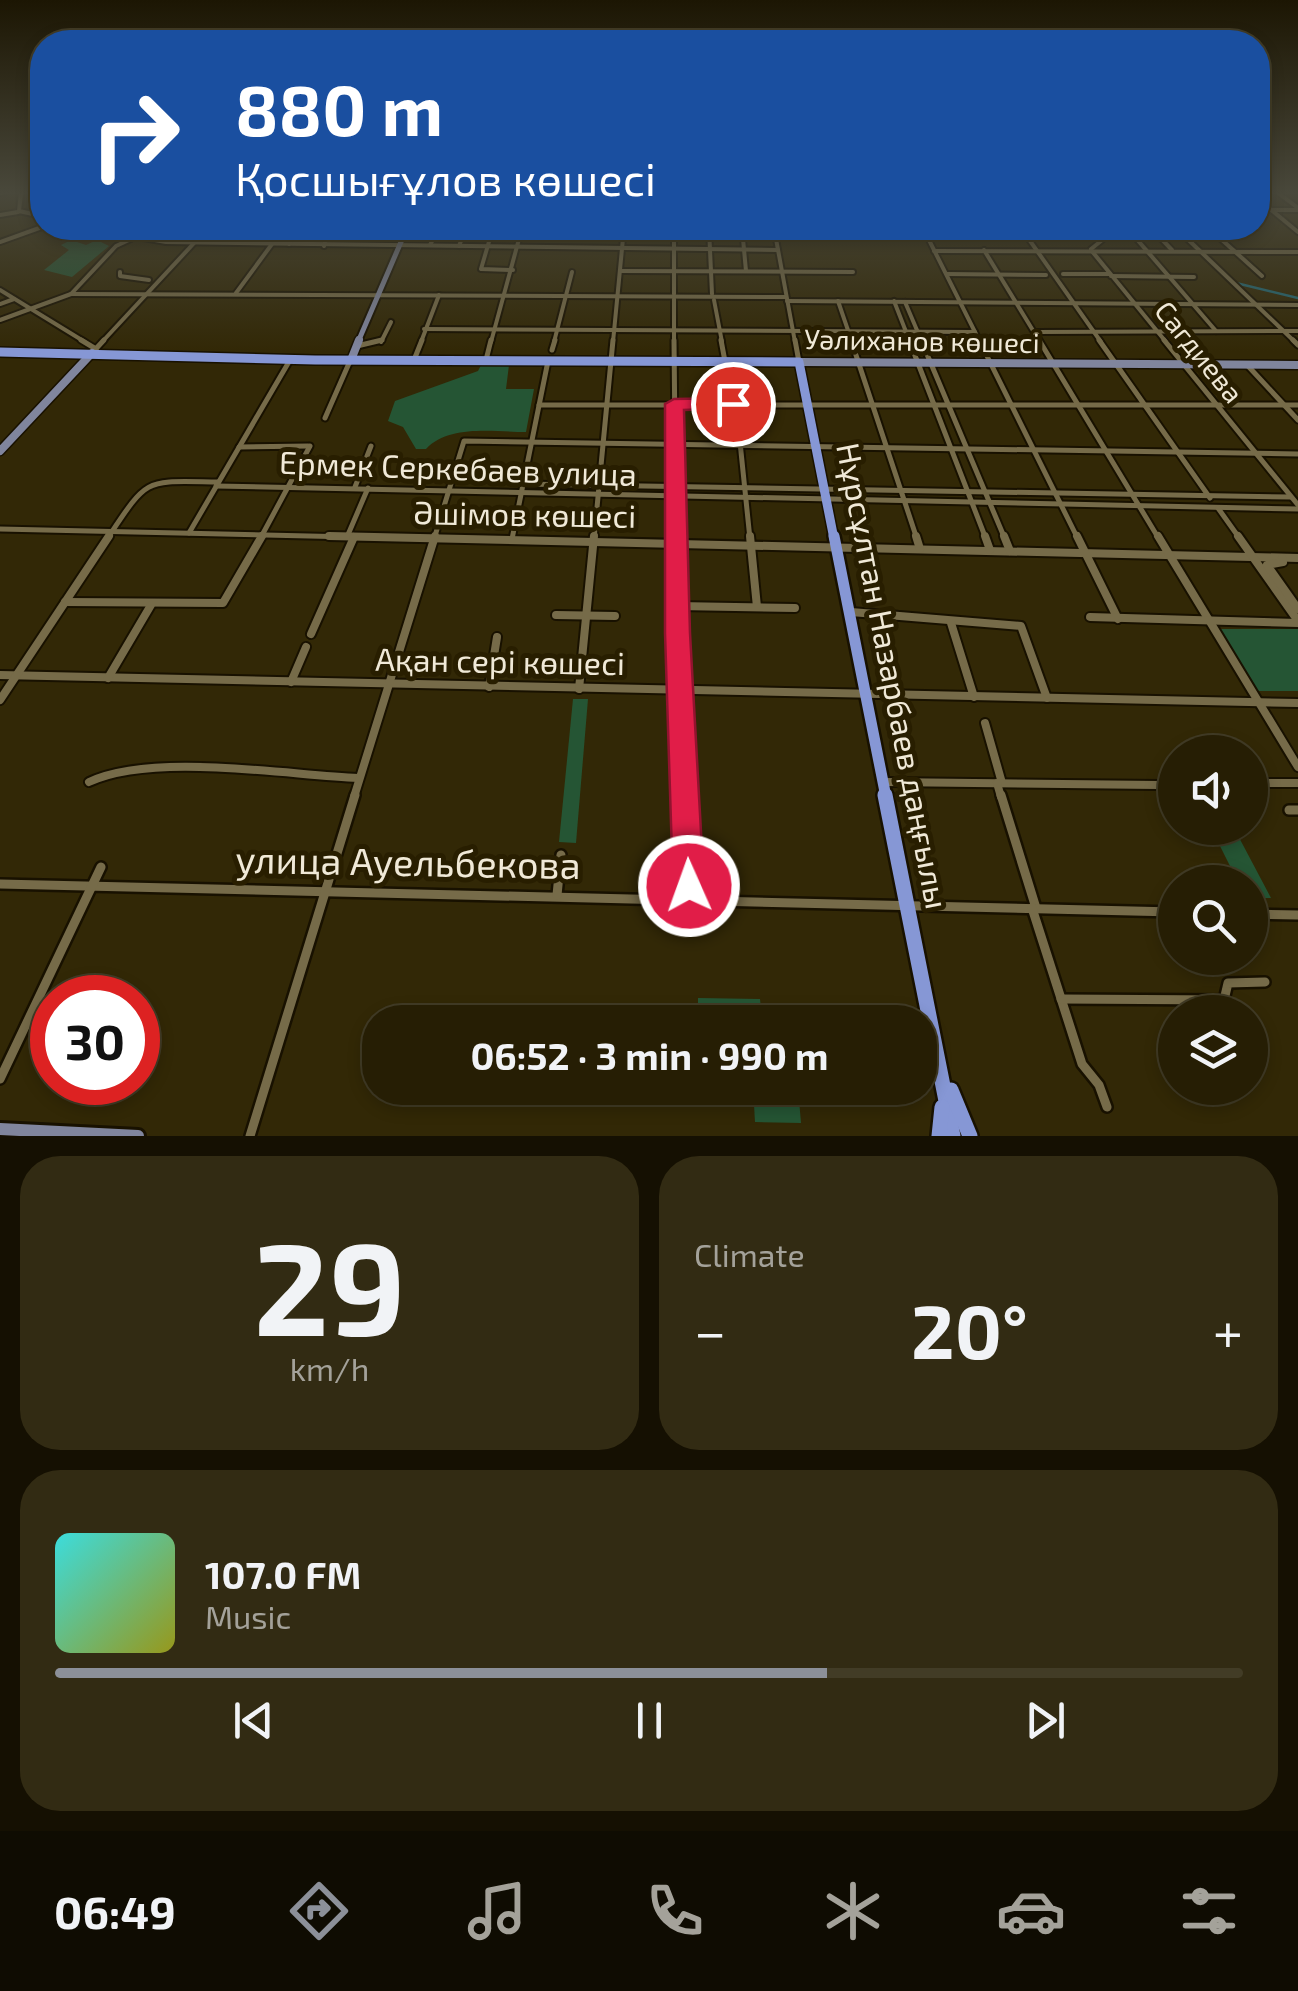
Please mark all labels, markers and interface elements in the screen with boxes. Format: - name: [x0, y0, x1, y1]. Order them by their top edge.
- text: 880 m: [235, 66, 443, 150]
- icon: right: [70, 70, 200, 200]
- text: Қосшығұлов көшесі: [235, 151, 656, 205]
- street label: Сагдиева: [1148, 294, 1251, 409]
- street label: Уәлиханов көшесі: [804, 321, 1040, 359]
- pin: [691, 362, 776, 447]
- icon: arrive: [706, 377, 761, 432]
- street label: Нұрсұлтан Назарбаев даңғылы: [830, 439, 958, 912]
- street label: Ермек Серкебаев улица: [279, 442, 638, 493]
- street label: Әшімов көшесі: [413, 492, 637, 534]
- street label: Ақан сері көшесі: [375, 639, 625, 681]
- map controls: [1158, 735, 1268, 1105]
- button: sound: [1158, 735, 1268, 845]
- position arrow: [637, 834, 741, 938]
- street label: улица Ауельбекова: [235, 835, 581, 887]
- button: search: [1158, 865, 1268, 975]
- speed limit sign: 30: [30, 975, 160, 1105]
- button: layers: [1158, 995, 1268, 1105]
- text: 06:52 · 3 min · 990 m: [470, 1032, 829, 1078]
- text: 29: [253, 1206, 406, 1362]
- text: Climate: [694, 1235, 805, 1273]
- text: 20°: [911, 1284, 1028, 1374]
- text: −: [694, 1297, 726, 1363]
- text: +: [1213, 1297, 1243, 1363]
- text: km/h: [290, 1349, 369, 1387]
- text: 107.0 FM: [205, 1551, 361, 1597]
- text: Music: [205, 1597, 291, 1635]
- icon: previous: [226, 1693, 281, 1748]
- icon: pause: [622, 1693, 677, 1748]
- icon: next: [1018, 1693, 1073, 1748]
- icon: directions: [284, 1876, 354, 1946]
- icon: music: [462, 1876, 532, 1946]
- icon: phone: [640, 1876, 710, 1946]
- icon: climate: [818, 1876, 888, 1946]
- icon: car: [996, 1876, 1066, 1946]
- icon: filters: [1174, 1876, 1244, 1946]
- text: 06:49: [54, 1884, 176, 1938]

